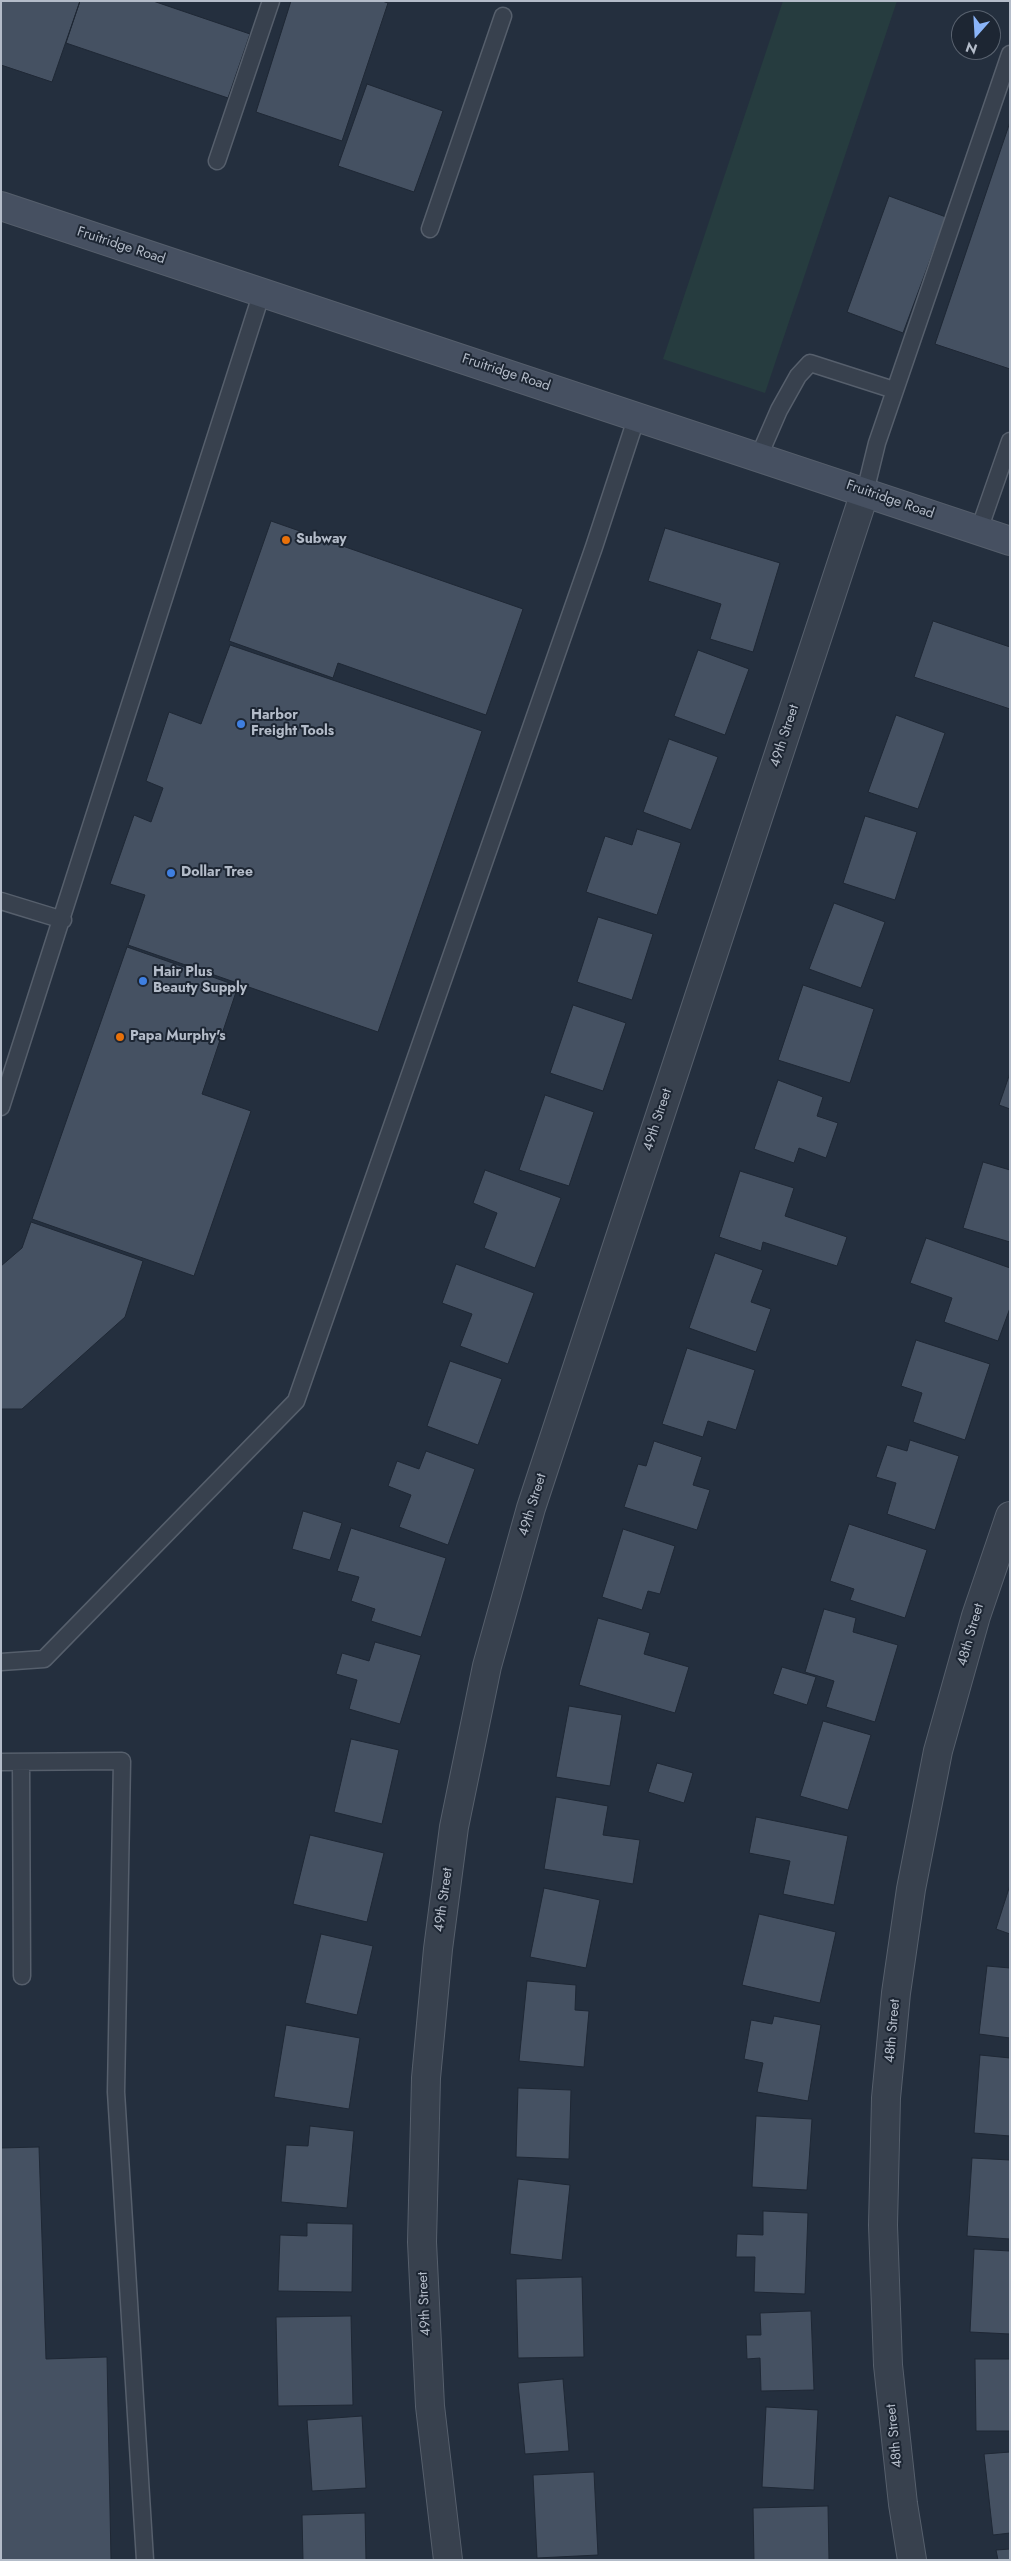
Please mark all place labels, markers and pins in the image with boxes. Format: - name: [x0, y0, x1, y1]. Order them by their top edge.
- place label: Subway: [296, 532, 347, 548]
- marker: Subway: [280, 534, 292, 546]
- place label: Harbor Freight Tools: [251, 708, 334, 740]
- marker: Harbor Freight Tools: [235, 718, 247, 730]
- place label: Dollar Tree: [181, 865, 253, 881]
- marker: Dollar Tree: [165, 867, 177, 879]
- place label: Hair Plus Beauty Supply: [153, 965, 247, 998]
- marker: Hair Plus Beauty Supply: [137, 975, 149, 987]
- place label: Papa Murphy's: [130, 1029, 226, 1045]
- marker: Papa Murphy's: [114, 1031, 126, 1043]

